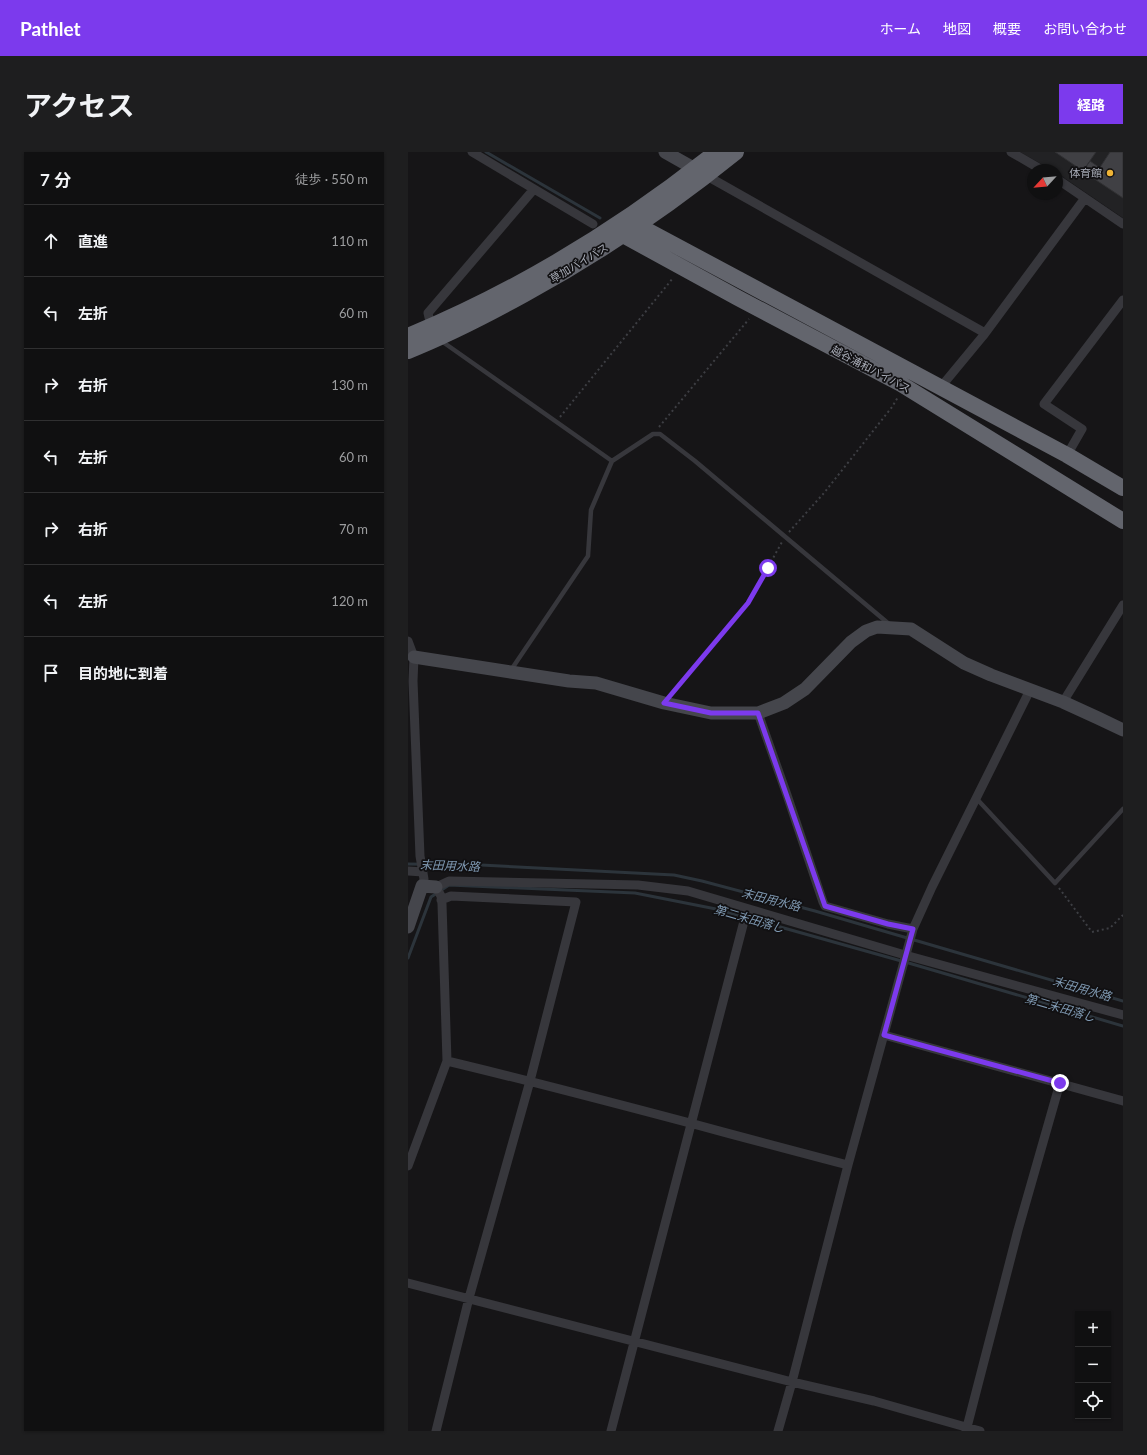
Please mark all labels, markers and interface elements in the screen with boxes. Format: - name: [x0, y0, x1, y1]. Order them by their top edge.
- text: Pathlet: [20, 17, 81, 40]
- text: ホーム: [879, 20, 921, 37]
- text: 地図: [943, 20, 971, 37]
- text: 概要: [993, 20, 1021, 37]
- text: お問い合わせ: [1043, 20, 1127, 37]
- button: 経路: [1059, 84, 1123, 124]
- text: アクセス: [24, 88, 135, 122]
- north arrow: [1027, 164, 1063, 200]
- place label: 体育館: [1069, 166, 1102, 179]
- marker: 体育館: [1105, 168, 1115, 178]
- text: 7 分: [40, 169, 71, 190]
- text: 徒歩 · 550 m: [295, 171, 368, 187]
- icon: ahead: [40, 230, 62, 252]
- text: 直進: [78, 232, 108, 250]
- text: 110 m: [331, 233, 368, 249]
- street label: 草加バイパス: [547, 240, 610, 285]
- icon: left: [40, 302, 62, 324]
- text: 左折: [78, 304, 108, 322]
- text: 60 m: [339, 305, 368, 321]
- street label: 越谷浦和バイパス: [829, 342, 913, 395]
- icon: right: [40, 374, 62, 396]
- text: 右折: [78, 376, 108, 394]
- text: 130 m: [331, 377, 368, 393]
- icon: left: [40, 446, 62, 468]
- text: 左折: [78, 448, 108, 466]
- text: 60 m: [339, 449, 368, 465]
- icon: right: [40, 518, 62, 540]
- text: 右折: [78, 520, 108, 538]
- text: 70 m: [339, 521, 368, 537]
- route start: [759, 559, 777, 577]
- icon: left: [40, 590, 62, 612]
- text: 左折: [78, 592, 108, 610]
- text: 120 m: [331, 593, 368, 609]
- icon: arrive: [40, 662, 62, 684]
- text: 目的地に到着: [78, 664, 168, 682]
- water label: 末田用水路: [420, 857, 481, 874]
- water label: 末田用水路: [740, 885, 803, 914]
- water label: 第二末田落し: [712, 901, 786, 936]
- water label: 末田用水路: [1051, 973, 1114, 1004]
- water label: 第二末田落し: [1023, 990, 1097, 1025]
- route end: [1051, 1074, 1069, 1092]
- map controls: [1075, 1311, 1111, 1419]
- button: +: [1075, 1311, 1111, 1347]
- button: −: [1075, 1347, 1111, 1383]
- button: locate: [1075, 1383, 1111, 1419]

